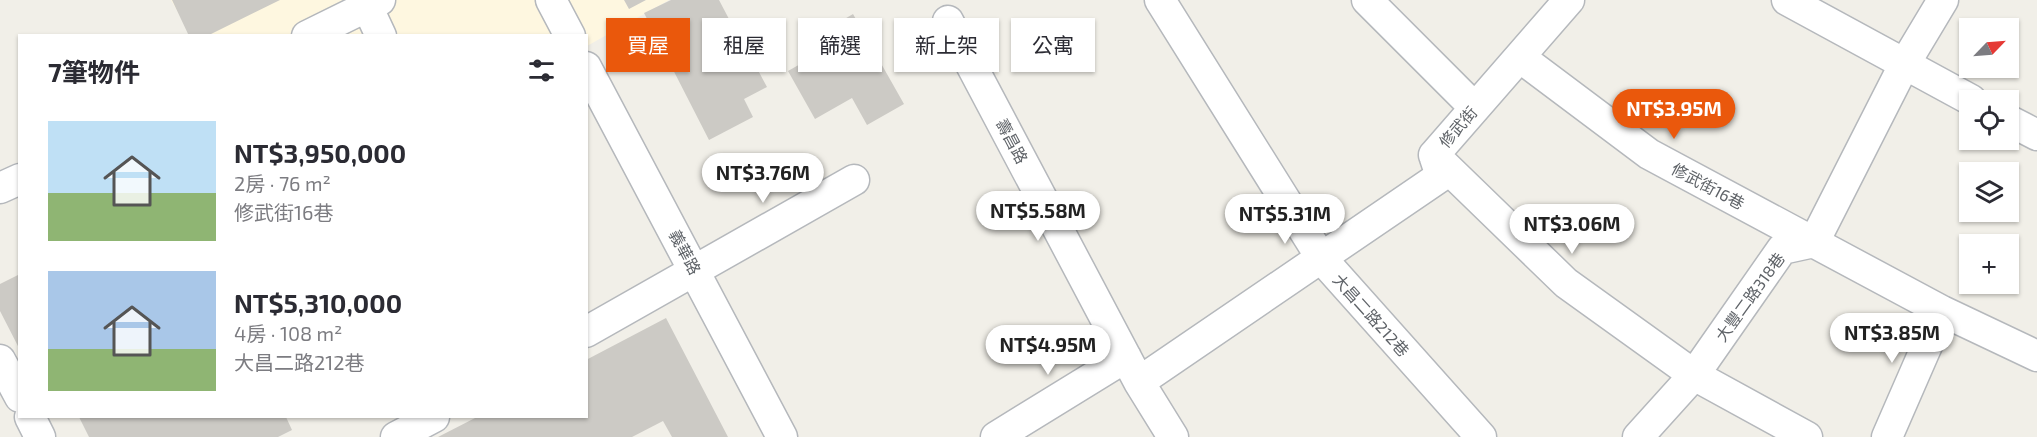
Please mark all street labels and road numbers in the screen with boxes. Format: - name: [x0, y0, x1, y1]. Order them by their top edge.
- street label: 修武街: [1435, 102, 1481, 151]
- street label: 壽昌路: [993, 115, 1032, 166]
- street label: 修武街16巷: [1669, 159, 1748, 213]
- street label: 義華路: [666, 226, 705, 277]
- street label: 大豐二路318巷: [1711, 249, 1788, 345]
- street label: 大昌二路212巷: [1329, 270, 1413, 360]

